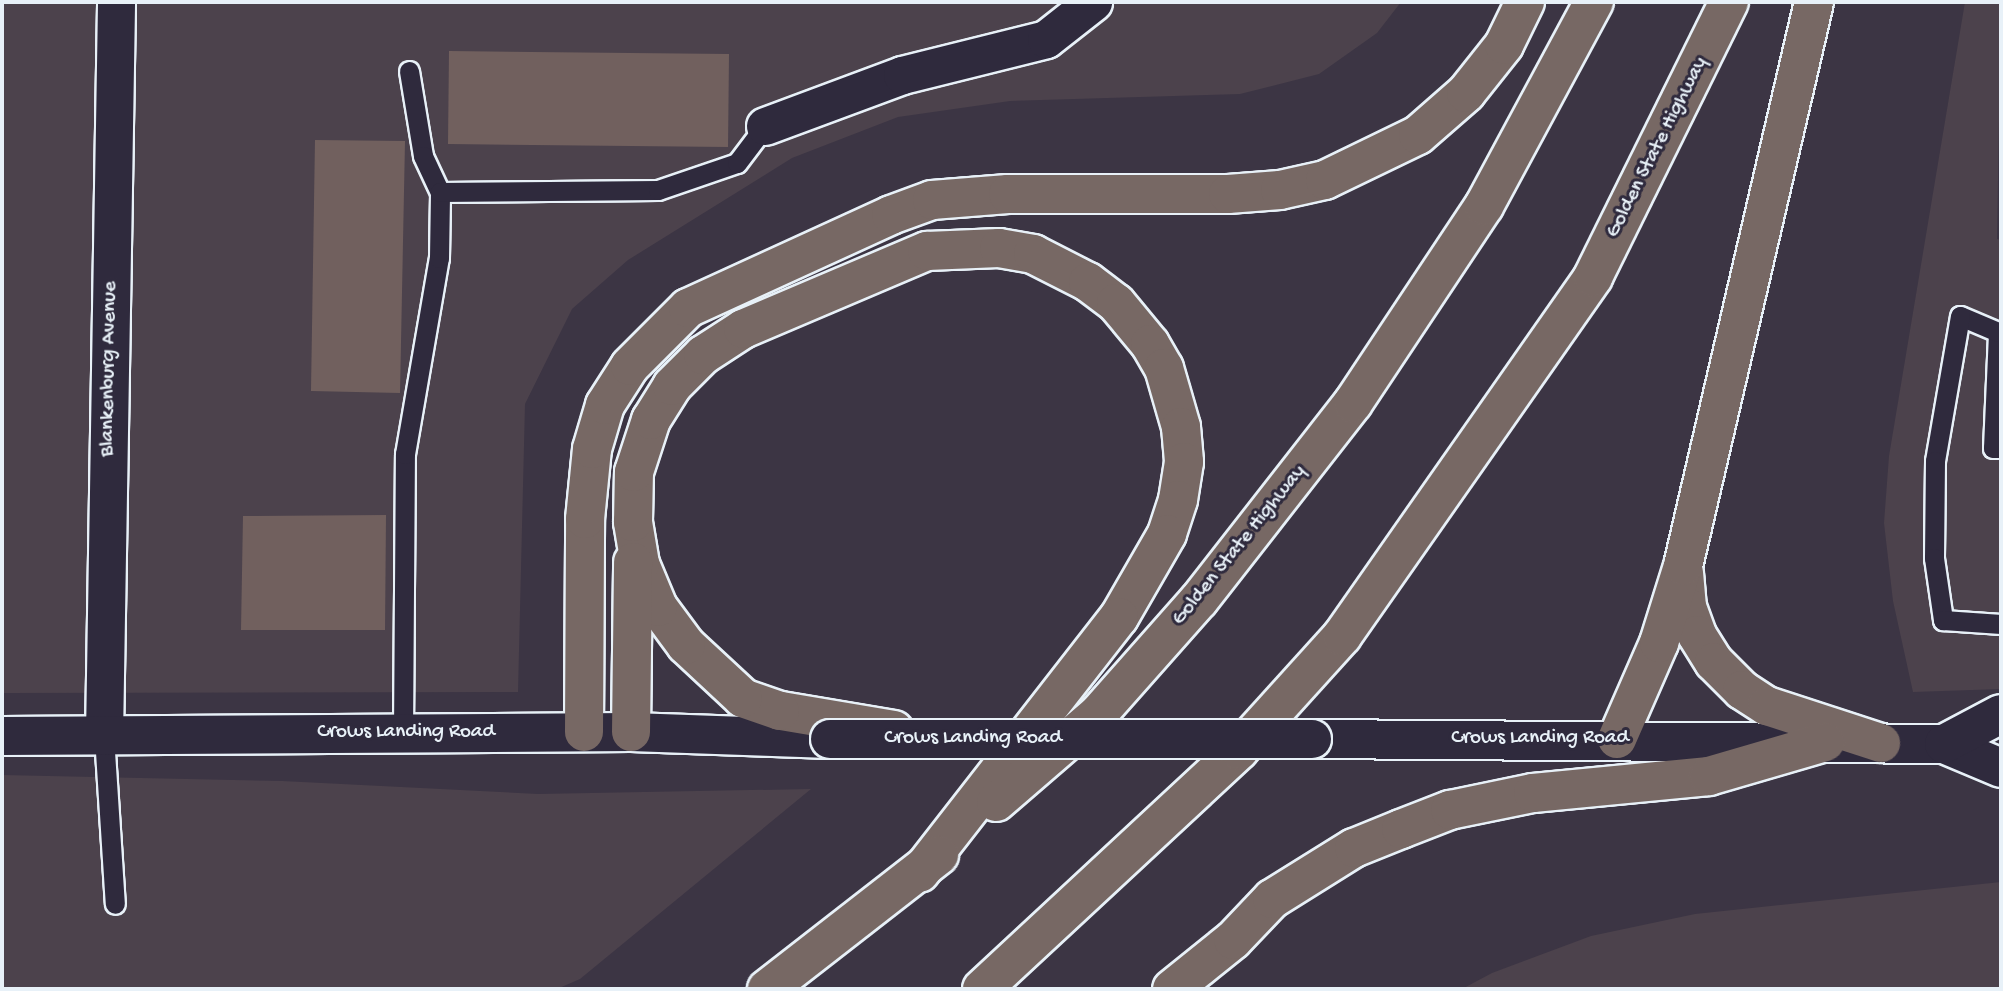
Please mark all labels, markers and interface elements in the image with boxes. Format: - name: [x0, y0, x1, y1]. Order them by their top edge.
- street label: Golden State Highway: [1602, 54, 1714, 242]
- street label: Blankenburg Avenue: [96, 281, 124, 457]
- street label: Golden State Highway: [1168, 461, 1312, 631]
- street label: Crows Landing Road: [317, 720, 495, 746]
- street label: Crows Landing Road: [884, 726, 1062, 752]
- street label: Crows Landing Road: [1451, 726, 1629, 752]

